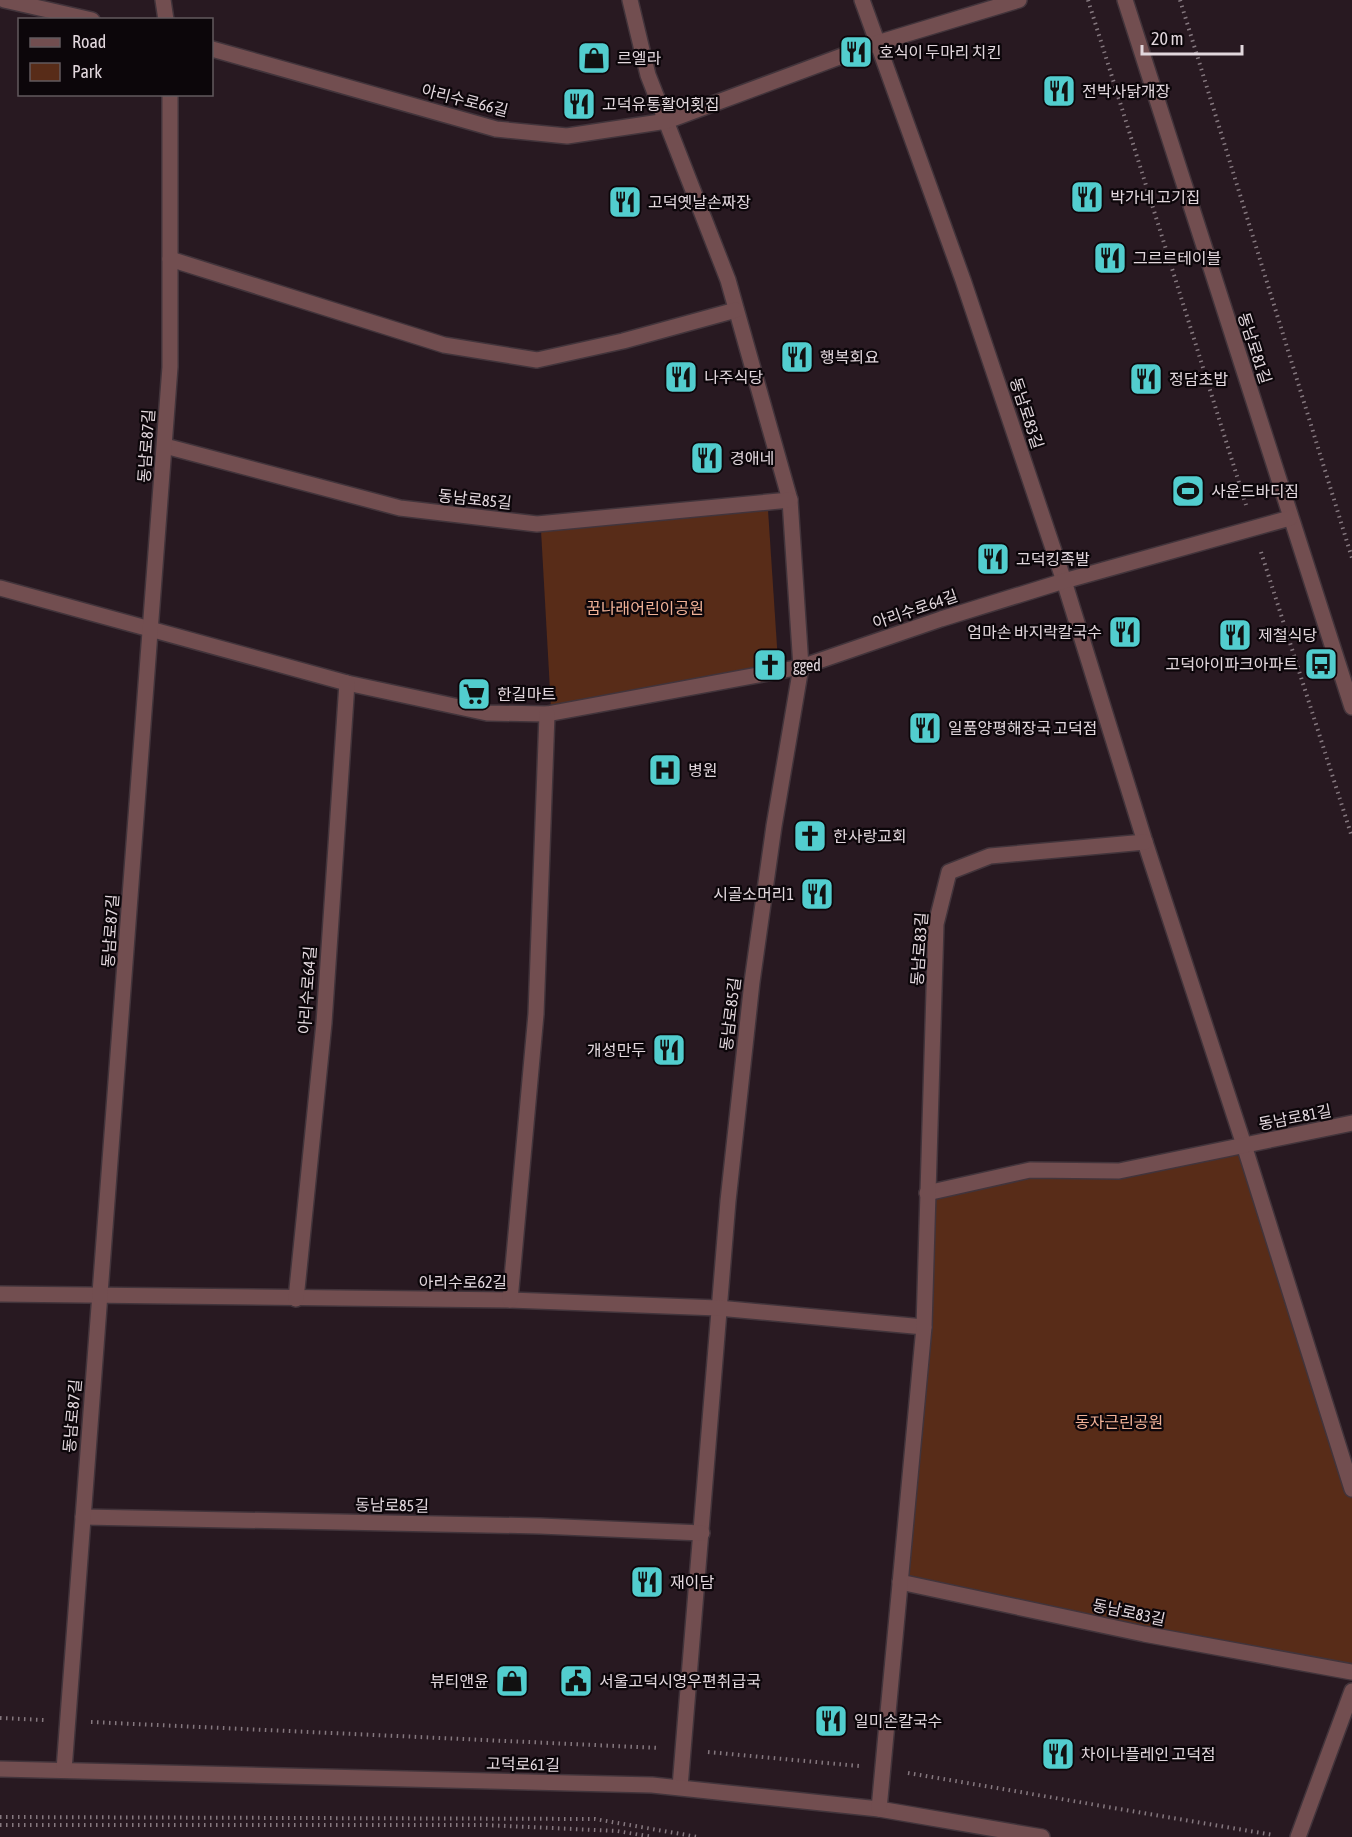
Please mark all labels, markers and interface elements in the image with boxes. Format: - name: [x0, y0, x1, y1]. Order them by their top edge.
- legend: [18, 18, 213, 96]
- scale bar: [1142, 18, 1242, 56]
- text: 20 m: [1151, 28, 1183, 49]
- text: Road: [72, 31, 106, 52]
- restaurant icon: 호식이 두마리 치킨: [838, 34, 874, 70]
- shop icon: 르엘라: [576, 40, 612, 76]
- place label: 호식이 두마리 치킨: [879, 43, 1001, 61]
- place label: 르엘라: [617, 49, 661, 67]
- text: Park: [72, 61, 102, 82]
- restaurant icon: 전박사닭개장: [1041, 73, 1077, 109]
- street label: 아리수로66길: [420, 81, 510, 119]
- place label: 전박사닭개장: [1082, 82, 1171, 100]
- restaurant icon: 고덕유통활어횟집: [561, 86, 597, 122]
- place label: 고덕유통활어횟집: [602, 95, 720, 113]
- restaurant icon: 박가네 고기집: [1069, 179, 1105, 215]
- restaurant icon: 고덕옛날손짜장: [607, 184, 643, 220]
- place label: 박가네 고기집: [1110, 188, 1201, 206]
- place label: 고덕옛날손짜장: [648, 193, 751, 211]
- restaurant icon: 그르르테이블: [1092, 240, 1128, 276]
- place label: 그르르테이블: [1133, 249, 1221, 267]
- street label: 동남로81길: [1235, 310, 1275, 386]
- restaurant icon: 행복회요: [779, 339, 815, 375]
- place label: 행복회요: [820, 348, 879, 366]
- restaurant icon: 나주식당: [663, 359, 699, 395]
- restaurant icon: 정담초밥: [1128, 361, 1164, 397]
- place label: 나주식당: [704, 368, 763, 386]
- place label: 정담초밥: [1169, 370, 1228, 388]
- street label: 동남로83길: [1007, 375, 1047, 451]
- street label: 동남로87길: [134, 409, 158, 483]
- restaurant icon: 경애네: [689, 440, 725, 476]
- place label: 경애네: [730, 449, 774, 467]
- sports icon: 사운드바디짐: [1170, 473, 1206, 509]
- place label: 사운드바디짐: [1211, 482, 1299, 500]
- street label: 동남로85길: [437, 486, 513, 512]
- restaurant icon: 고덕킹족발: [975, 541, 1011, 577]
- place label: 고덕킹족발: [1016, 550, 1090, 568]
- street label: 아리수로64길: [870, 586, 960, 632]
- park label: 꿈나래어린이공원: [586, 599, 704, 617]
- restaurant icon: 엄마손 바지락칼국수: [1107, 614, 1143, 650]
- restaurant icon: 제철식당: [1217, 617, 1253, 653]
- place label: 엄마손 바지락칼국수: [967, 623, 1102, 641]
- place label: 제철식당: [1258, 626, 1317, 644]
- bus stop icon: 고덕아이파크아파트: [1303, 646, 1339, 682]
- church icon: gged: [752, 647, 788, 683]
- place label: 고덕아이파크아파트: [1166, 655, 1298, 673]
- place label: gged: [793, 656, 821, 675]
- supermarket icon: 한길마트: [456, 676, 492, 712]
- place label: 한길마트: [497, 685, 556, 703]
- restaurant icon: 일품양평해장국 고덕점: [907, 710, 943, 746]
- place label: 일품양평해장국 고덕점: [948, 719, 1097, 737]
- hospital icon: 병원: [647, 752, 683, 788]
- place label: 병원: [688, 761, 717, 779]
- church icon: 한사랑교회: [792, 818, 828, 854]
- place label: 한사랑교회: [833, 827, 907, 845]
- restaurant icon: 시골소머리1: [799, 876, 835, 912]
- place label: 시골소머리1: [713, 885, 794, 903]
- street label: 동남로87길: [98, 894, 122, 968]
- street label: 동남로83길: [907, 912, 931, 986]
- street label: 아리수로64길: [295, 945, 319, 1035]
- street label: 동남로85길: [717, 976, 743, 1052]
- restaurant icon: 개성만두: [651, 1032, 687, 1068]
- place label: 개성만두: [587, 1041, 646, 1059]
- street label: 동남로81길: [1257, 1101, 1333, 1133]
- street label: 아리수로62길: [419, 1273, 507, 1291]
- street label: 동남로87길: [60, 1378, 84, 1454]
- park label: 동자근린공원: [1075, 1413, 1163, 1431]
- street label: 동남로85길: [355, 1495, 429, 1515]
- restaurant icon: 재이담: [629, 1564, 665, 1600]
- place label: 재이담: [670, 1573, 714, 1591]
- street label: 동남로83길: [1091, 1596, 1167, 1628]
- shop icon: 뷰티앤윤: [494, 1663, 530, 1699]
- public building icon: 서울고덕시영우편취급국: [558, 1663, 594, 1699]
- place label: 뷰티앤윤: [430, 1672, 489, 1690]
- place label: 서울고덕시영우편취급국: [599, 1672, 761, 1690]
- restaurant icon: 일미손칼국수: [813, 1703, 849, 1739]
- place label: 일미손칼국수: [854, 1712, 942, 1730]
- restaurant icon: 차이나플레인 고덕점: [1040, 1736, 1076, 1772]
- place label: 차이나플레인 고덕점: [1081, 1745, 1216, 1763]
- street label: 고덕로61길: [486, 1754, 560, 1774]

